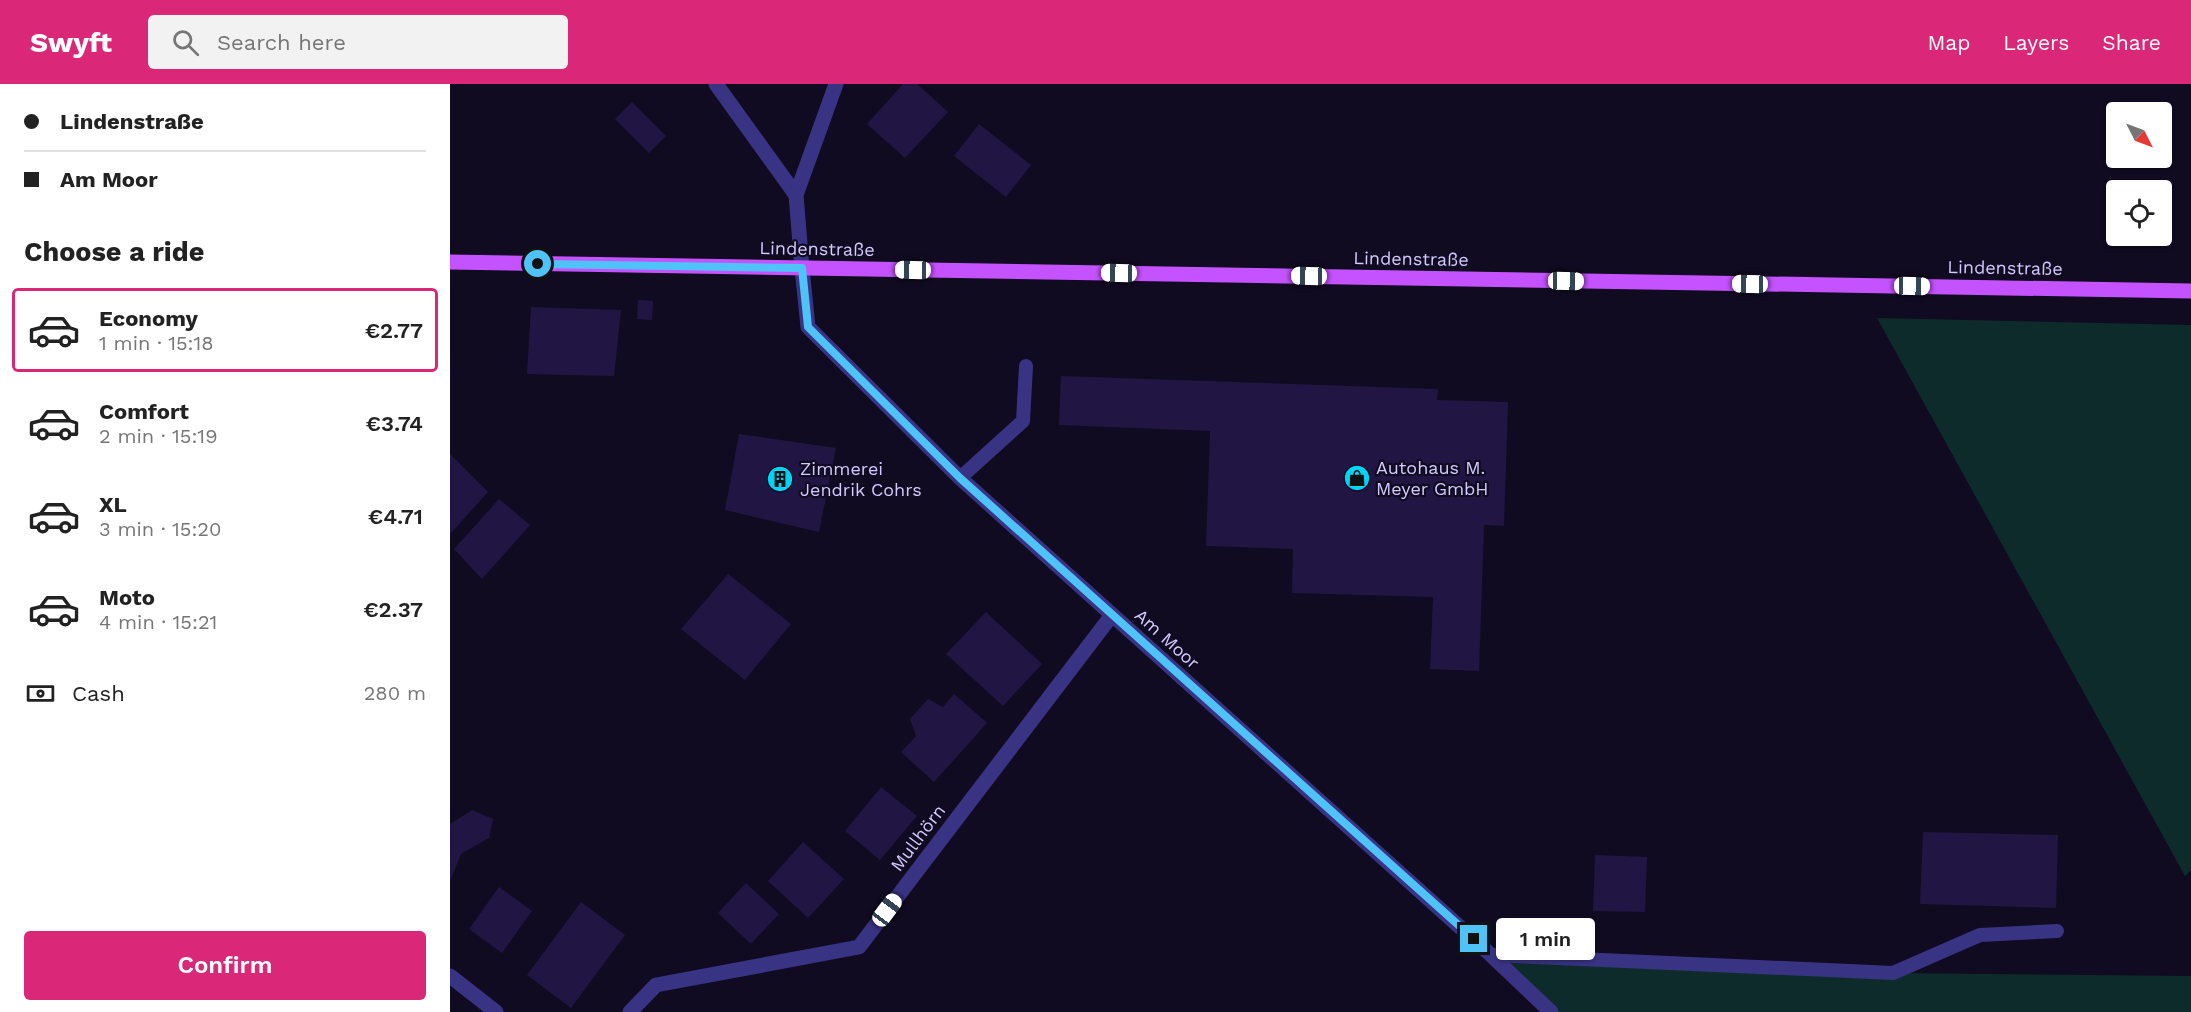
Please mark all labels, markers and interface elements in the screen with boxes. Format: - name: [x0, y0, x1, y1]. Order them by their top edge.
- search box: [148, 15, 568, 69]
- text: Swyft: [30, 26, 112, 59]
- icon: search: [169, 26, 202, 59]
- text: Search here: [217, 30, 346, 55]
- text: Map: [1927, 30, 1970, 55]
- text: Layers: [2003, 30, 2069, 55]
- text: Share: [2102, 30, 2161, 55]
- north arrow: [2106, 102, 2172, 168]
- map controls: [2106, 102, 2172, 246]
- text: Lindenstraße: [60, 109, 204, 134]
- text: Am Moor: [60, 167, 158, 192]
- button: locate: [2106, 180, 2172, 246]
- text: Choose a ride: [24, 236, 204, 268]
- street label: Lindenstraße: [759, 237, 875, 260]
- street label: Lindenstraße: [1353, 247, 1469, 270]
- route start: [524, 250, 551, 277]
- street label: Lindenstraße: [1947, 256, 2063, 279]
- car: [895, 261, 931, 279]
- car: [1101, 264, 1137, 282]
- car: [1291, 267, 1327, 285]
- car: [1548, 272, 1584, 290]
- car: [1732, 275, 1768, 293]
- car: [1894, 277, 1930, 295]
- icon: car: [27, 303, 81, 357]
- text: Economy: [99, 306, 198, 331]
- text: €2.77: [365, 318, 423, 343]
- text: 1 min · 15:18: [99, 331, 214, 355]
- icon: car: [27, 396, 81, 450]
- text: Comfort: [99, 399, 189, 424]
- text: €3.74: [366, 411, 423, 436]
- text: 2 min · 15:19: [99, 424, 218, 448]
- place label: Autohaus M. Meyer GmbH: [1376, 457, 1488, 499]
- place label: Zimmerei Jendrik Cohrs: [800, 458, 922, 500]
- shop icon: Autohaus M. Meyer GmbH: [1342, 463, 1372, 493]
- building icon: Zimmerei Jendrik Cohrs: [765, 464, 795, 494]
- icon: car: [27, 489, 81, 543]
- text: XL: [99, 492, 127, 517]
- text: €4.71: [368, 504, 423, 529]
- text: 3 min · 15:20: [99, 517, 221, 541]
- icon: car: [27, 582, 81, 636]
- text: Moto: [99, 585, 155, 610]
- text: €2.37: [363, 597, 423, 622]
- street label: Am Moor: [1131, 604, 1204, 673]
- text: 4 min · 15:21: [99, 610, 217, 634]
- icon: cash: [24, 677, 57, 710]
- text: Cash: [72, 681, 125, 706]
- text: 280 m: [364, 681, 426, 705]
- street label: Mullhörn: [886, 800, 949, 875]
- car: [869, 890, 905, 930]
- callout: 1 min: [1495, 918, 1594, 960]
- route end: [1460, 925, 1487, 952]
- text: 1 min: [1520, 927, 1571, 951]
- button: Confirm: [24, 931, 426, 1000]

